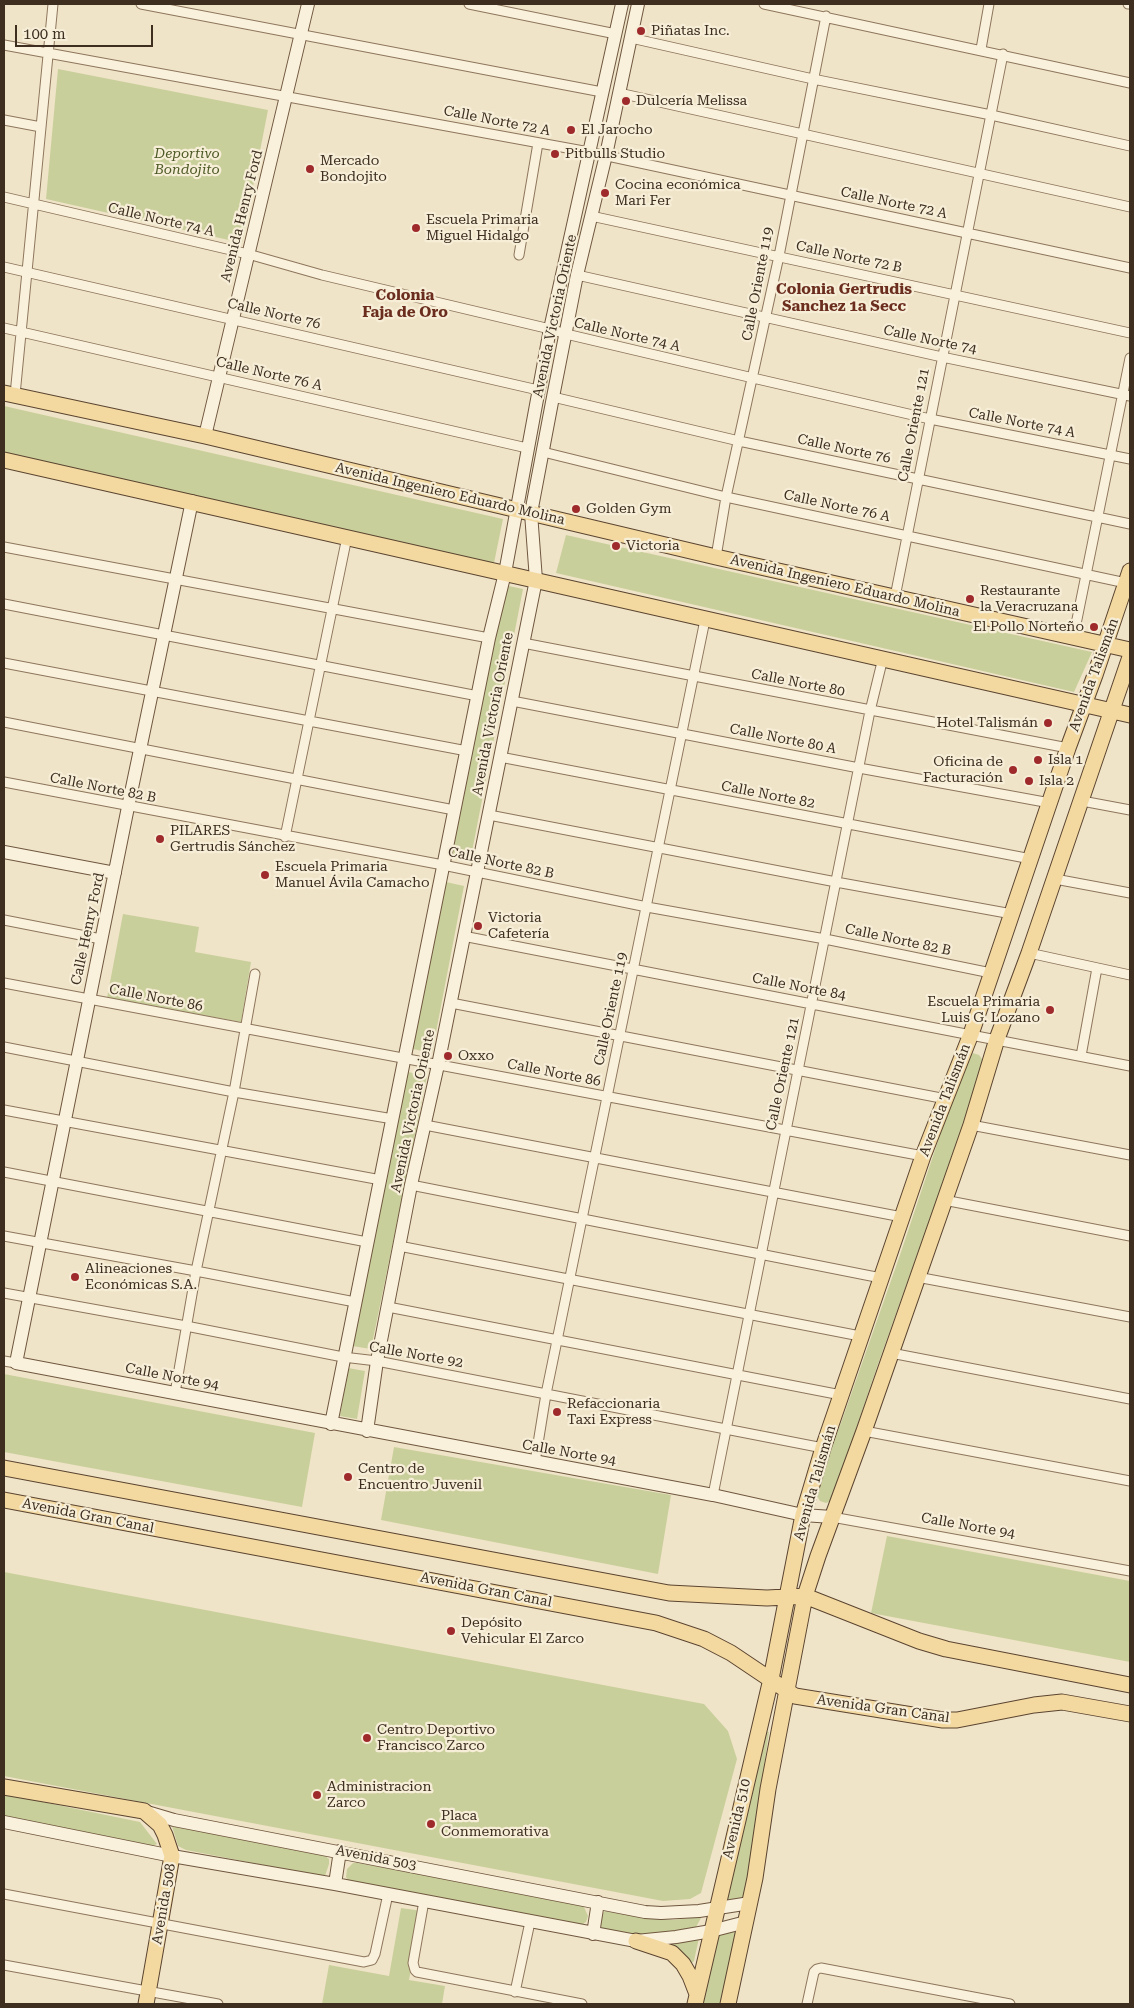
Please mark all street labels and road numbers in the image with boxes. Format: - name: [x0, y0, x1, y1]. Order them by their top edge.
- street label: Calle Norte 72 A: [442, 102, 552, 140]
- street label: Avenida Henry Ford: [217, 148, 267, 284]
- street label: Calle Norte 72 A: [839, 184, 949, 222]
- street label: Calle Norte 74 A: [106, 200, 216, 240]
- street label: Calle Oriente 119: [739, 226, 777, 342]
- street label: Avenida Victoria Oriente: [529, 233, 581, 399]
- street label: Calle Norte 72 B: [794, 238, 904, 276]
- street label: Calle Norte 76: [226, 295, 322, 333]
- street label: Calle Norte 74 A: [572, 315, 682, 355]
- street label: Calle Norte 74: [882, 322, 978, 358]
- street label: Calle Norte 76 A: [214, 354, 324, 394]
- street label: Calle Oriente 121: [895, 367, 933, 483]
- street label: Calle Norte 74 A: [967, 404, 1077, 442]
- street label: Calle Norte 76: [796, 431, 892, 467]
- street label: Avenida Ingeniero Eduardo Molina: [333, 459, 567, 529]
- street label: Calle Norte 76 A: [782, 487, 892, 525]
- street label: Avenida Ingeniero Eduardo Molina: [728, 551, 962, 621]
- street label: Avenida Talismán: [1066, 616, 1122, 734]
- street label: Avenida Victoria Oriente: [469, 631, 517, 797]
- street label: Calle Norte 80: [750, 666, 846, 700]
- street label: Calle Norte 80 A: [728, 720, 838, 758]
- street label: Calle Norte 82 B: [48, 769, 158, 807]
- street label: Calle Norte 82: [720, 778, 816, 812]
- street label: Calle Norte 82 B: [446, 844, 556, 882]
- street label: Calle Henry Ford: [68, 871, 108, 987]
- street label: Calle Norte 82 B: [843, 921, 953, 959]
- street label: Calle Oriente 119: [591, 951, 631, 1067]
- street label: Calle Norte 84: [751, 970, 847, 1004]
- street label: Calle Norte 86: [108, 981, 204, 1015]
- street label: Calle Oriente 121: [763, 1016, 803, 1132]
- street label: Avenida Victoria Oriente: [387, 1028, 439, 1194]
- street label: Avenida Talismán: [916, 1041, 974, 1159]
- street label: Calle Norte 86: [506, 1056, 602, 1090]
- street label: Calle Norte 92: [368, 1338, 464, 1372]
- street label: Calle Norte 94: [124, 1360, 220, 1394]
- street label: Avenida Talismán: [790, 1423, 840, 1543]
- street label: Calle Norte 94: [521, 1436, 617, 1470]
- street label: Avenida Gran Canal: [21, 1495, 155, 1537]
- street label: Calle Norte 94: [920, 1509, 1016, 1543]
- street label: Avenida Gran Canal: [419, 1569, 553, 1611]
- street label: Avenida Gran Canal: [816, 1691, 950, 1727]
- street label: Avenida 510: [720, 1777, 754, 1861]
- street label: Avenida 503: [334, 1842, 418, 1874]
- street label: Avenida 508: [149, 1862, 179, 1946]

